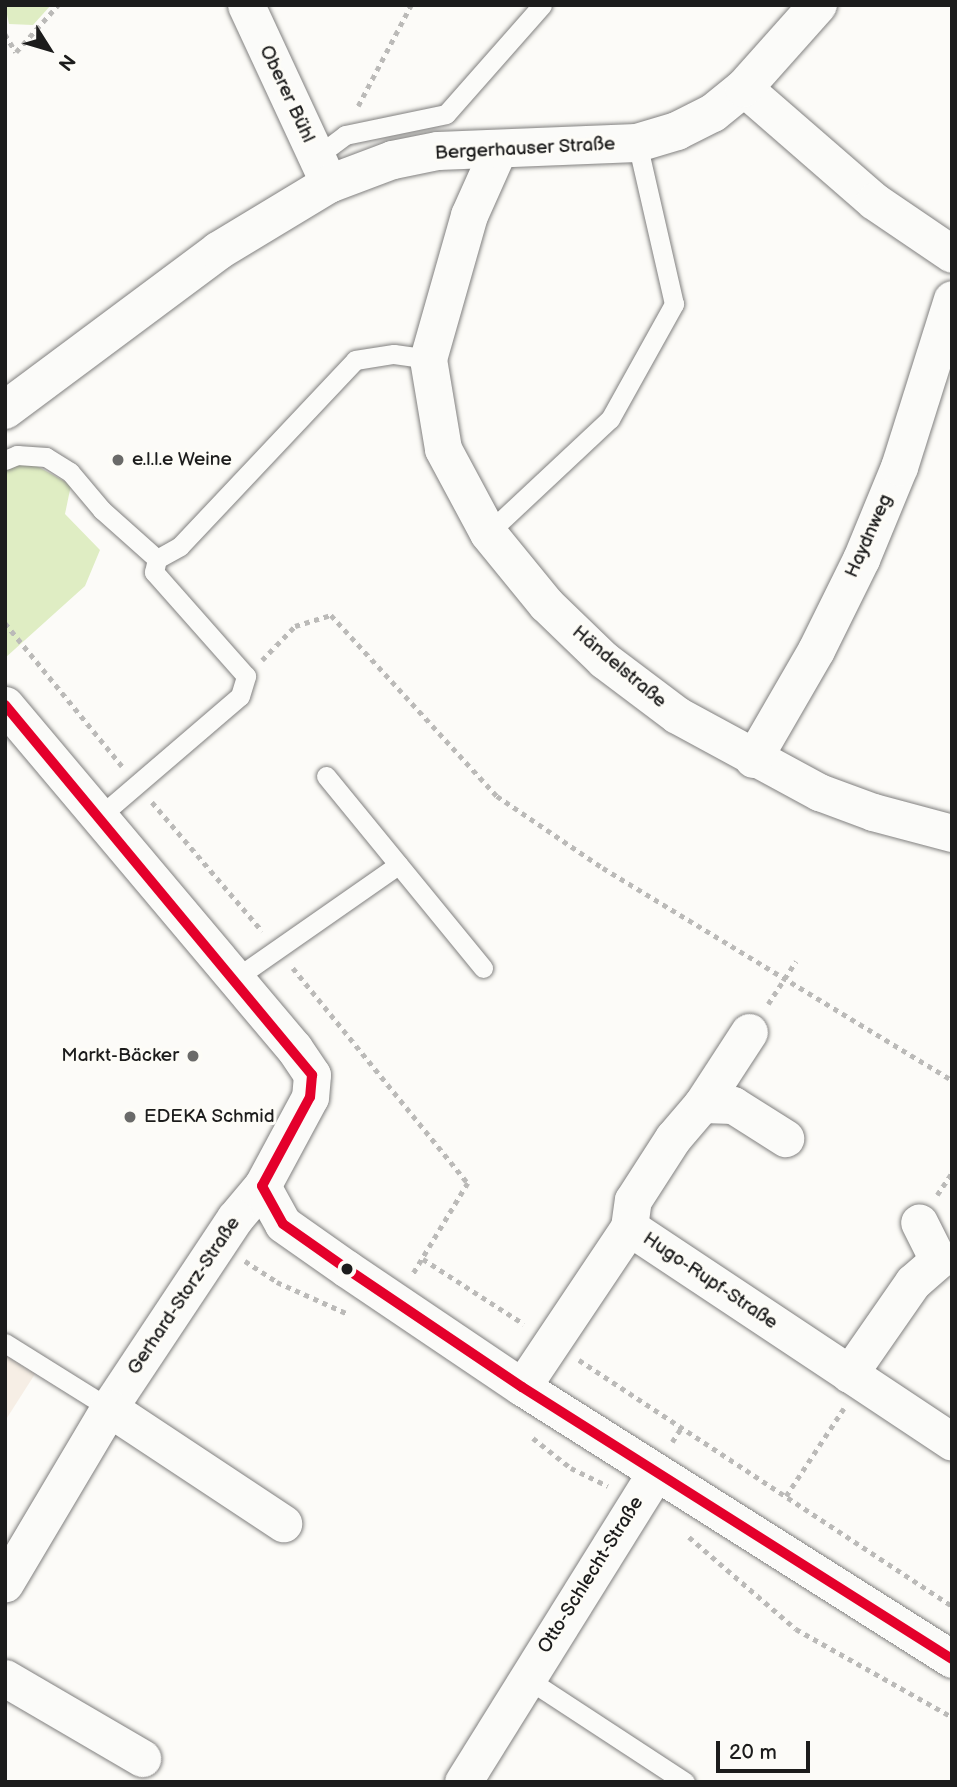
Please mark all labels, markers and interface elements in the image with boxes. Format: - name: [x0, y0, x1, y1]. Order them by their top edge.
- north arrow: [14, 14, 84, 84]
- street label: Oberer Bühl: [255, 42, 319, 146]
- text: N: [53, 49, 80, 75]
- street label: Bergerhauser Straße: [434, 133, 616, 165]
- place label: e.l.l.e Weine: [132, 449, 232, 471]
- marker: e.l.l.e Weine: [110, 452, 126, 468]
- street label: Haydnweg: [840, 491, 898, 581]
- street label: Händelstraße: [567, 621, 671, 713]
- place label: Markt-Bäcker: [61, 1045, 179, 1067]
- marker: Markt-Bäcker: [185, 1048, 201, 1064]
- place label: EDEKA Schmid: [144, 1106, 275, 1128]
- marker: EDEKA Schmid: [122, 1109, 138, 1125]
- street label: Gerhard-Storz-Straße: [123, 1213, 245, 1379]
- street label: Hugo-Rupf-Straße: [638, 1228, 782, 1334]
- unlabelled marker: [340, 1262, 354, 1276]
- street label: Otto-Schlecht-Straße: [533, 1492, 649, 1658]
- scale bar: [719, 1728, 814, 1772]
- text: 20 m: [729, 1740, 777, 1765]

